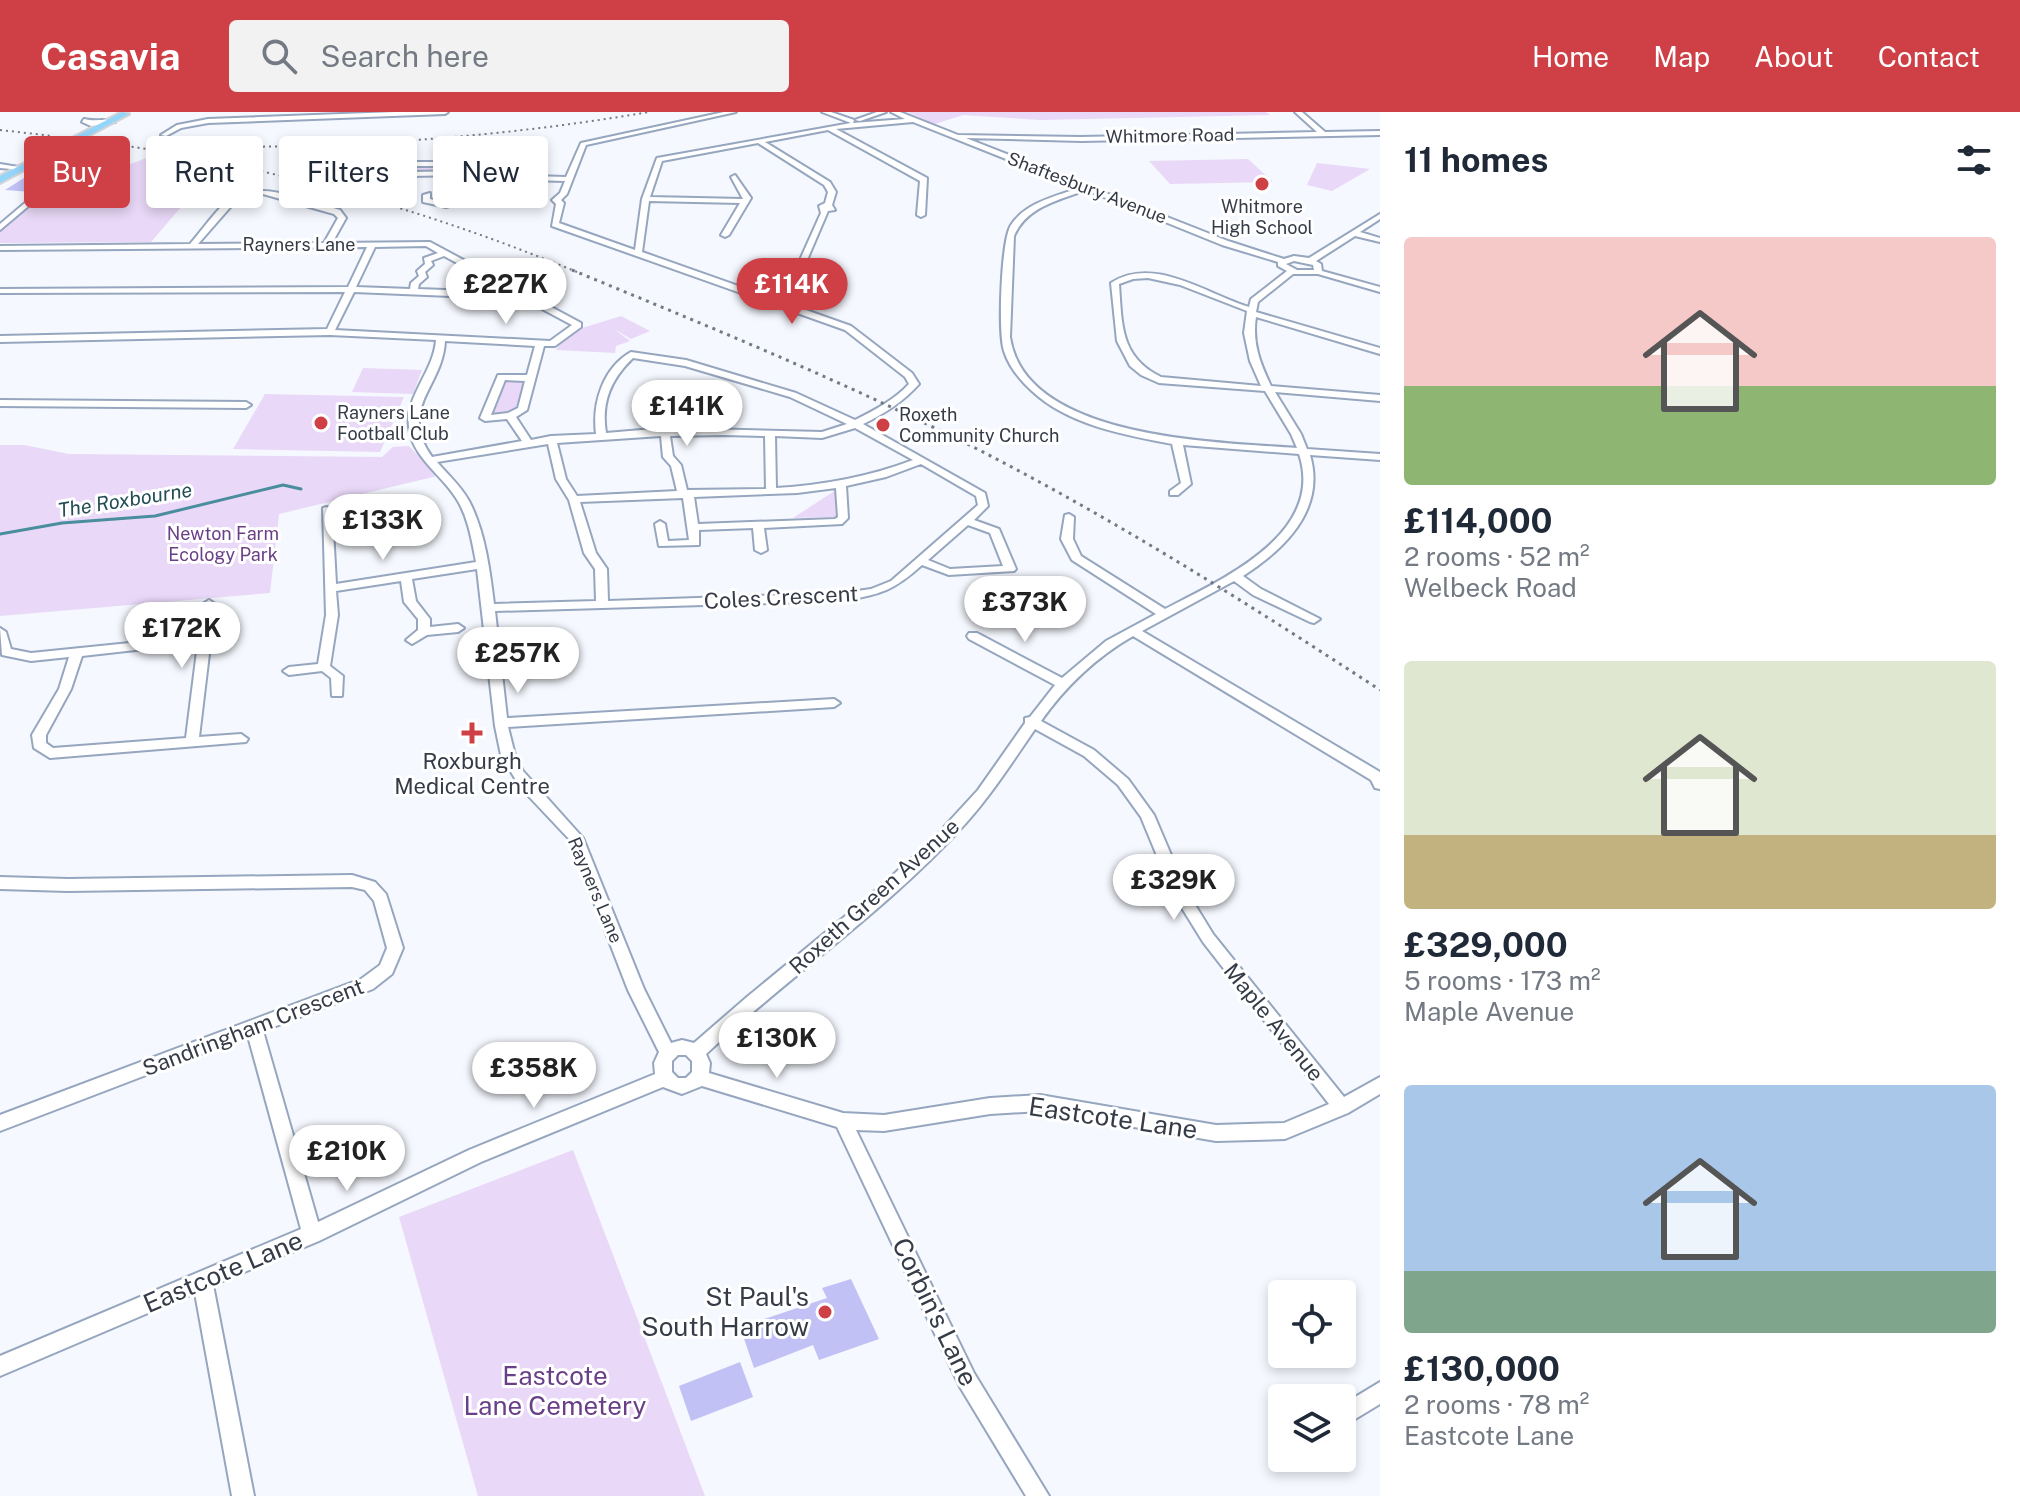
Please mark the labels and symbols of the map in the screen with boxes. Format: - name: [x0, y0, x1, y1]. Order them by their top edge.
- street label: Whitmore Road: [1105, 124, 1235, 147]
- street label: Shaftesbury Avenue: [1005, 147, 1170, 228]
- marker: Whitmore High School: [1253, 175, 1271, 193]
- place label: Whitmore High School: [1211, 196, 1313, 238]
- street label: Rayners Lane: [243, 234, 355, 255]
- pin: £227K: [450, 258, 562, 326]
- pin: £114K: [736, 258, 848, 326]
- pin: £141K: [631, 380, 743, 448]
- place label: Rayners Lane Football Club: [337, 402, 450, 444]
- place label: Roxeth Community Church: [899, 404, 1059, 446]
- marker: Rayners Lane Football Club: [312, 414, 330, 432]
- marker: Roxeth Community Church: [874, 416, 892, 434]
- water label: The Roxbourne: [56, 478, 194, 522]
- pin: £133K: [327, 494, 439, 562]
- park label: Newton Farm Ecology Park: [167, 523, 279, 565]
- pin: £373K: [969, 576, 1081, 644]
- street label: Coles Crescent: [703, 580, 859, 614]
- pin: £172K: [126, 602, 238, 670]
- pin: £257K: [462, 627, 574, 695]
- marker: Roxburgh Medical Centre: [461, 722, 483, 744]
- place label: Roxburgh Medical Centre: [394, 748, 550, 799]
- street label: Roxeth Green Avenue: [784, 813, 964, 979]
- street label: Rayners Lane: [564, 834, 627, 946]
- pin: £329K: [1118, 854, 1230, 922]
- street label: Maple Avenue: [1219, 958, 1329, 1086]
- street label: Sandringham Crescent: [139, 973, 367, 1081]
- pin: £130K: [721, 1012, 833, 1080]
- pin: £358K: [478, 1042, 590, 1110]
- street label: Eastcote Lane: [1027, 1090, 1200, 1145]
- pin: £210K: [291, 1125, 403, 1193]
- street label: Eastcote Lane: [138, 1224, 307, 1319]
- street label: Corbin's Lane: [886, 1233, 985, 1391]
- place label: St Paul's South Harrow: [641, 1281, 809, 1342]
- marker: St Paul's South Harrow: [816, 1303, 834, 1321]
- park label: Eastcote Lane Cemetery: [464, 1360, 647, 1421]

